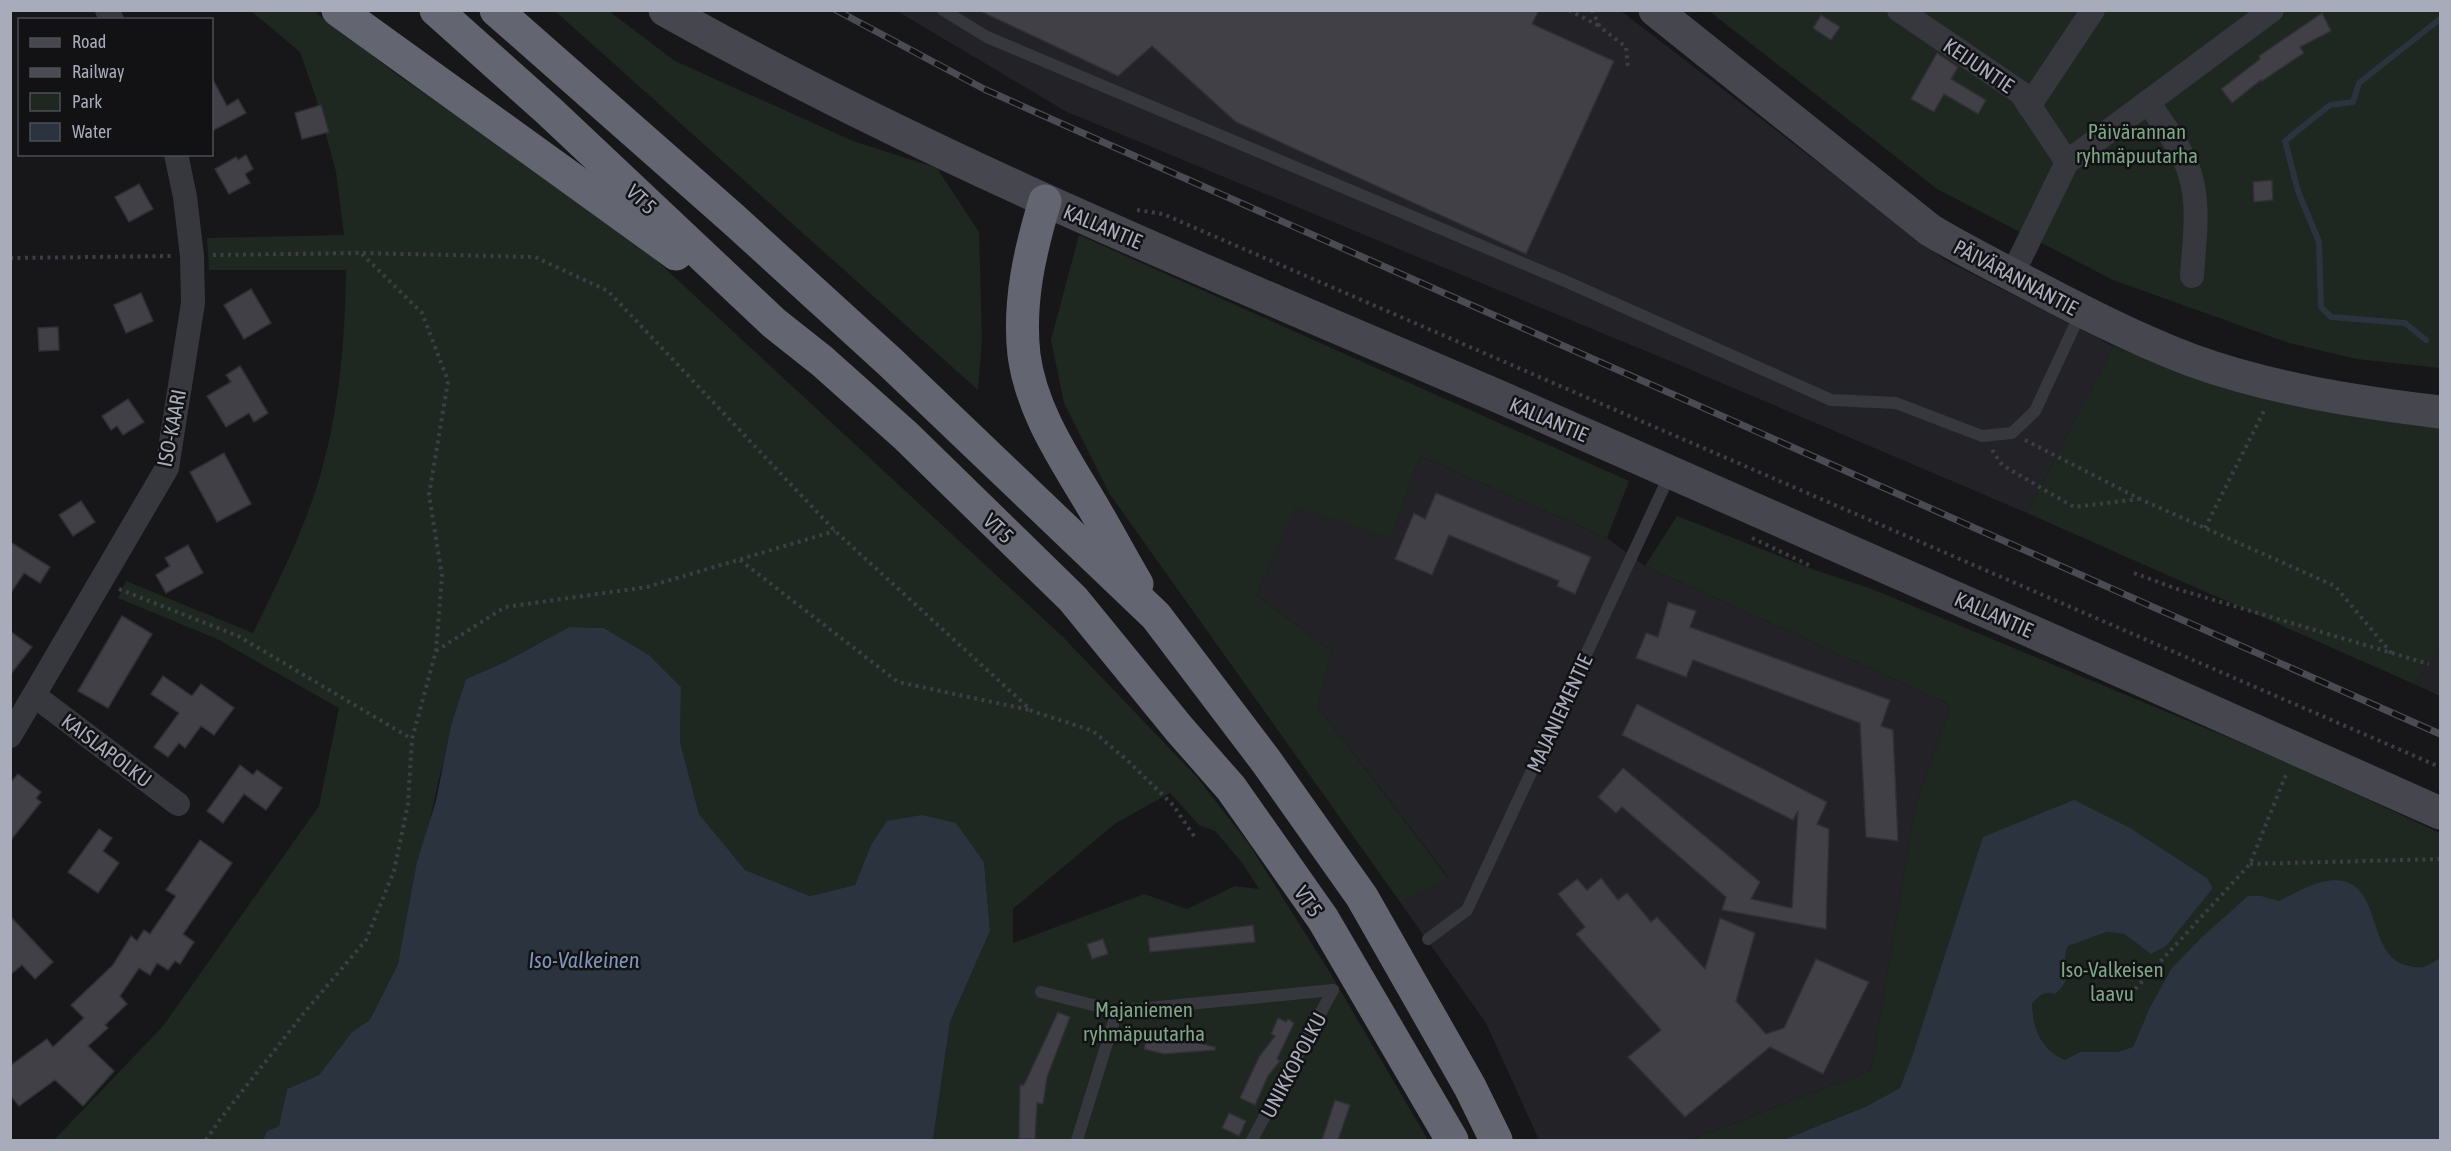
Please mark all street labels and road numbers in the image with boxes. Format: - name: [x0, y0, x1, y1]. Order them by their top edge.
- street label: KEIJUNTIE: [1939, 33, 2019, 97]
- street label: VT 5: [622, 179, 662, 219]
- street label: KALLANTIE: [1060, 199, 1146, 253]
- street label: PÄIVÄRANNANTIE: [1950, 234, 2082, 320]
- street label: ISO-KAARI: [152, 387, 190, 469]
- street label: KALLANTIE: [1506, 392, 1592, 446]
- street label: VT 5: [979, 508, 1019, 548]
- street label: KALLANTIE: [1951, 586, 2037, 642]
- street label: MAJANIEMENTIE: [1521, 650, 1597, 776]
- street label: KAISLAPOLKU: [57, 708, 157, 792]
- street label: VT 5: [1290, 881, 1328, 921]
- street label: UNIKKOPOLKU: [1255, 1008, 1331, 1122]

